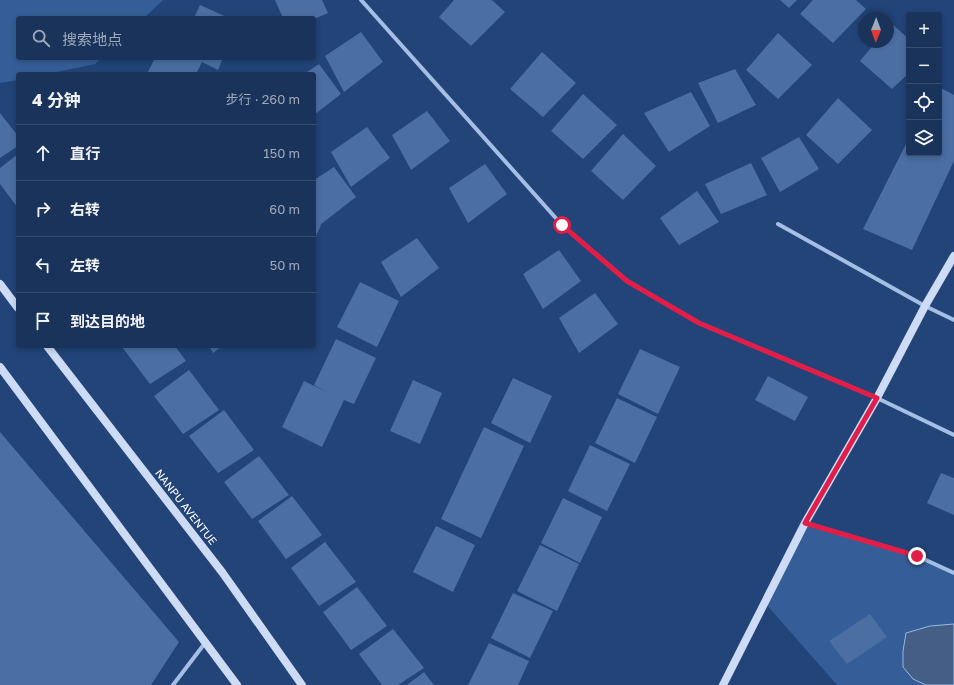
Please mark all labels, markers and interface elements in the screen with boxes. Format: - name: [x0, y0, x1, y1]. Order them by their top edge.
- north arrow: [858, 12, 894, 48]
- map controls: [906, 12, 942, 156]
- button: +: [906, 12, 942, 48]
- search box: [16, 16, 316, 60]
- icon: search: [30, 27, 52, 49]
- text: 搜索地点: [62, 30, 122, 48]
- button: −: [906, 48, 942, 84]
- button: locate: [906, 84, 942, 120]
- text: 4 分钟: [32, 89, 81, 110]
- text: 步行 · 260 m: [225, 91, 300, 107]
- button: layers: [906, 120, 942, 156]
- icon: ahead: [32, 142, 54, 164]
- text: 直行: [70, 144, 100, 162]
- text: 150 m: [263, 145, 300, 161]
- icon: right: [32, 198, 54, 220]
- text: 右转: [70, 200, 100, 218]
- text: 60 m: [269, 201, 300, 217]
- route start: [553, 216, 571, 234]
- icon: left: [32, 254, 54, 276]
- text: 左转: [70, 256, 100, 274]
- text: 50 m: [270, 257, 300, 273]
- icon: arrive: [32, 310, 54, 332]
- text: 到达目的地: [70, 312, 145, 330]
- street label: NANPU AVENTUE: [153, 466, 220, 547]
- route end: [908, 547, 926, 565]

